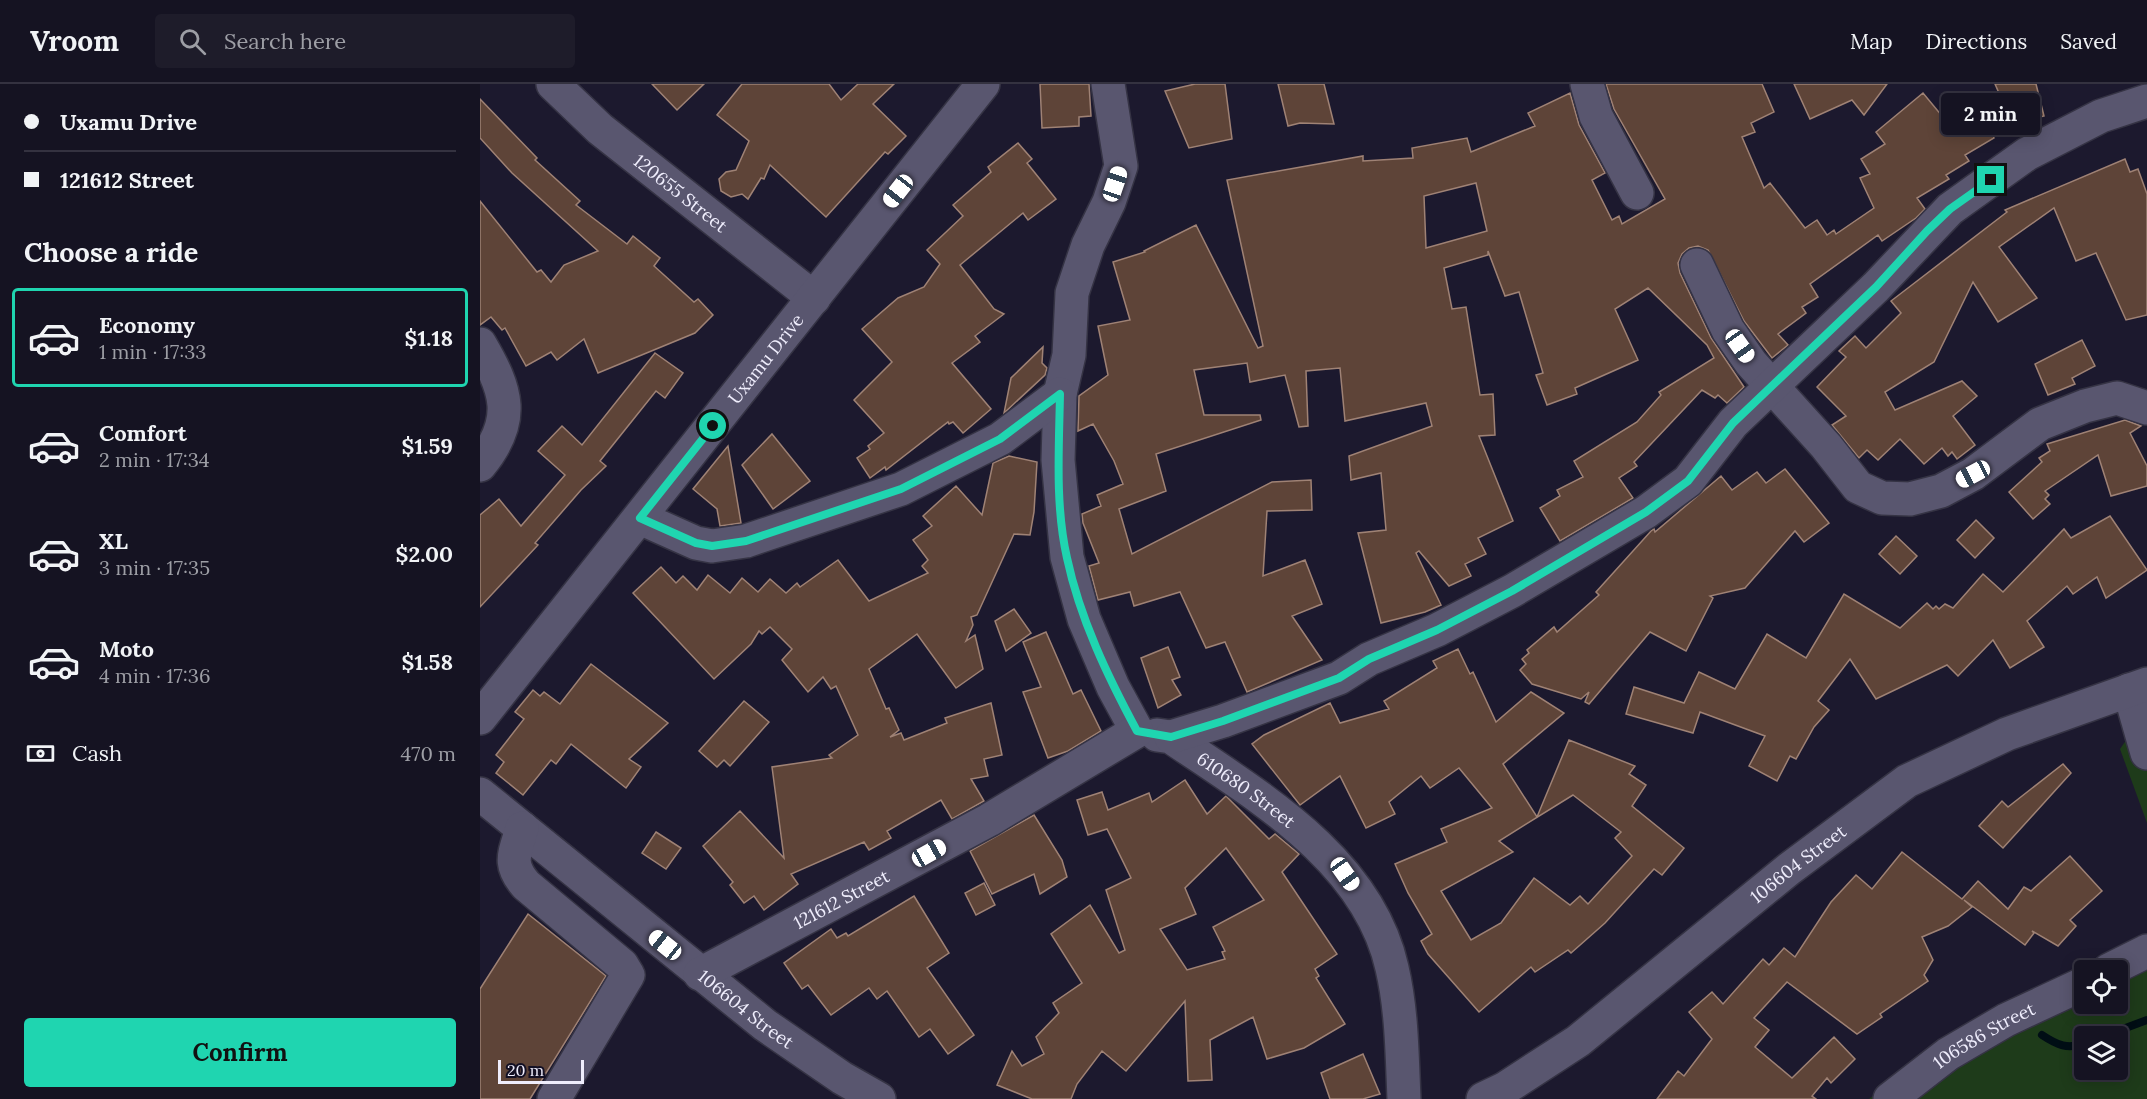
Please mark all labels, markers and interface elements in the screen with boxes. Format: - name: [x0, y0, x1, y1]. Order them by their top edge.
- search box: [155, 14, 575, 68]
- text: Vroom: [30, 23, 119, 59]
- icon: search: [176, 25, 209, 58]
- text: Search here: [224, 27, 346, 55]
- text: Map: [1850, 28, 1893, 55]
- text: Directions: [1926, 28, 2027, 55]
- text: Saved: [2060, 28, 2117, 55]
- callout: 2 min: [1942, 93, 2041, 135]
- text: 2 min: [1964, 101, 2017, 126]
- text: Uxamu Drive: [60, 108, 197, 136]
- street label: 120655 Street: [629, 149, 732, 237]
- car: [1101, 164, 1129, 204]
- text: 121612 Street: [60, 166, 194, 194]
- route end: [1977, 166, 2004, 193]
- car: [880, 171, 916, 211]
- text: Choose a ride: [24, 235, 198, 269]
- street label: Uxamu Drive: [722, 308, 808, 408]
- icon: car: [27, 311, 81, 365]
- text: Economy: [99, 311, 195, 339]
- text: $1.18: [404, 324, 453, 352]
- car: [1722, 326, 1758, 366]
- text: 1 min · 17:33: [99, 339, 206, 364]
- route start: [699, 412, 726, 439]
- icon: car: [27, 419, 81, 473]
- text: Comfort: [99, 419, 187, 447]
- text: $1.59: [401, 432, 453, 460]
- text: 2 min · 17:34: [99, 447, 210, 472]
- car: [1953, 458, 1993, 490]
- icon: car: [27, 527, 81, 581]
- text: XL: [99, 527, 128, 555]
- text: $2.00: [396, 540, 453, 568]
- text: 3 min · 17:35: [99, 555, 210, 580]
- icon: car: [27, 635, 81, 689]
- text: Moto: [99, 635, 154, 663]
- text: $1.58: [402, 648, 453, 676]
- text: 4 min · 17:36: [99, 663, 210, 688]
- icon: cash: [24, 737, 57, 770]
- text: Cash: [72, 739, 122, 767]
- text: 470 m: [400, 741, 456, 766]
- street label: 610680 Street: [1193, 746, 1300, 833]
- street label: 106604 Street: [1745, 819, 1850, 908]
- car: [909, 836, 949, 870]
- car: [1327, 854, 1363, 894]
- street label: 121612 Street: [789, 864, 893, 934]
- car: [645, 927, 685, 963]
- map controls: [2074, 960, 2128, 1080]
- button: locate: [2074, 960, 2128, 1014]
- street label: 106604 Street: [694, 964, 799, 1053]
- street label: 106586 Street: [1928, 997, 2039, 1073]
- button: Confirm: [24, 1018, 456, 1087]
- button: layers: [2074, 1026, 2128, 1080]
- scale bar: [498, 1057, 584, 1084]
- text: 20 m: [507, 1060, 544, 1080]

